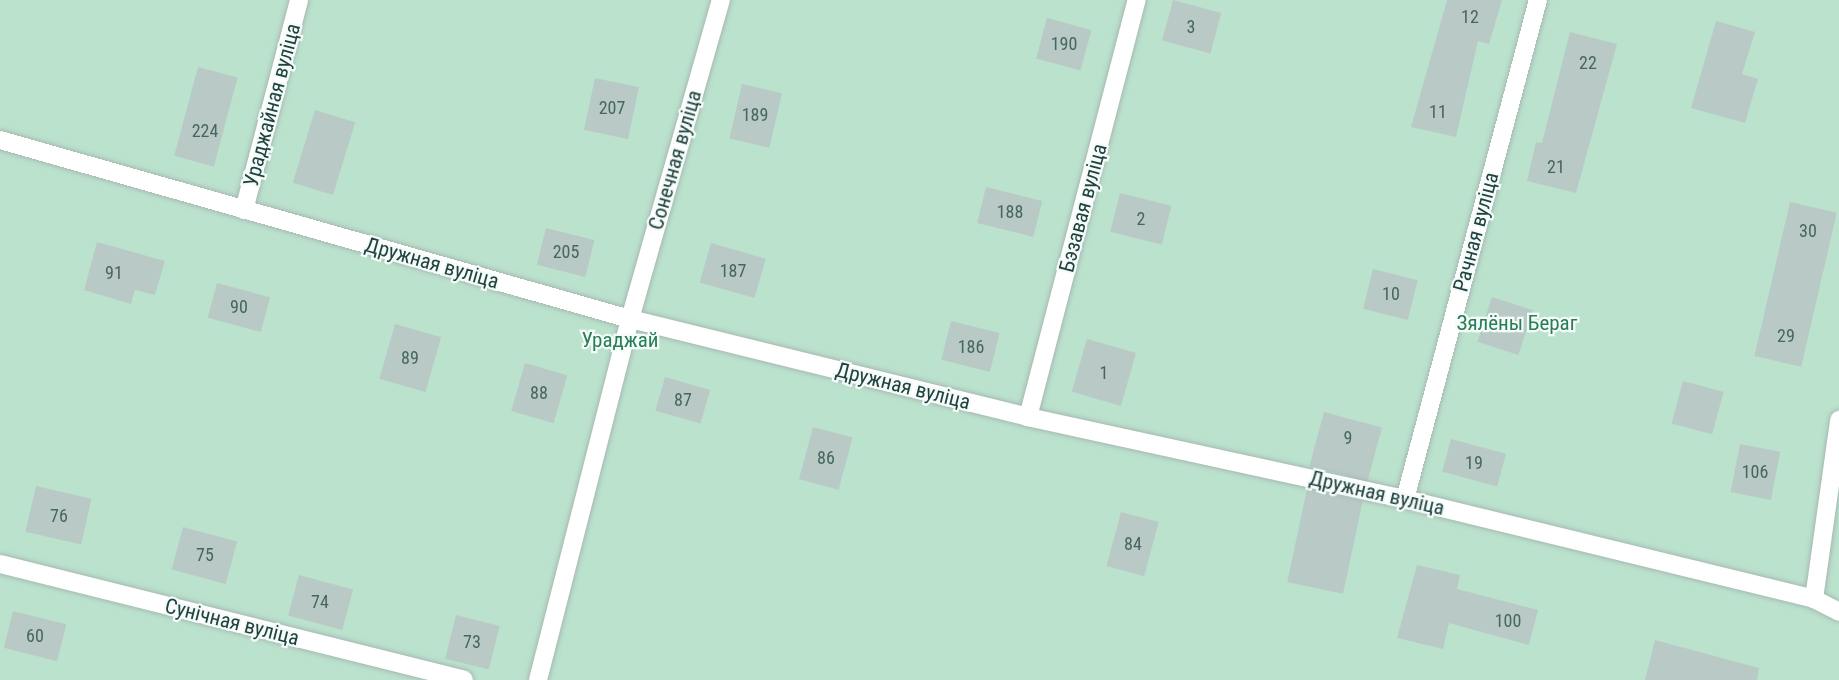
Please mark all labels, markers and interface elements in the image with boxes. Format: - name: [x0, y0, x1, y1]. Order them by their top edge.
- house number: 12: [1461, 6, 1479, 28]
- house number: 3: [1187, 16, 1195, 38]
- street label: Ураджайная вуліца: [238, 21, 306, 189]
- house number: 190: [1051, 33, 1077, 55]
- house number: 22: [1579, 52, 1597, 74]
- street label: Сонечная вуліца: [643, 87, 707, 233]
- house number: 207: [599, 97, 625, 119]
- house number: 11: [1429, 101, 1447, 123]
- house number: 189: [742, 104, 768, 126]
- house number: 224: [192, 120, 218, 142]
- street label: Бэзавая вуліца: [1054, 141, 1112, 275]
- house number: 21: [1547, 156, 1565, 178]
- street label: Рачная вуліца: [1448, 169, 1504, 295]
- house number: 188: [997, 201, 1023, 223]
- house number: 2: [1137, 208, 1145, 230]
- house number: 30: [1799, 220, 1817, 242]
- street label: Дружная вуліца: [362, 232, 502, 294]
- house number: 205: [553, 241, 579, 263]
- house number: 187: [720, 260, 746, 282]
- house number: 91: [105, 262, 123, 284]
- house number: 10: [1382, 283, 1400, 305]
- house number: 90: [230, 296, 248, 318]
- park label: Зялёны Бераг: [1457, 310, 1577, 336]
- house number: 29: [1777, 325, 1795, 347]
- park label: Ураджай: [582, 327, 658, 353]
- house number: 186: [958, 336, 984, 358]
- house number: 89: [401, 347, 419, 369]
- street label: Дружная вуліца: [833, 357, 973, 415]
- house number: 1: [1100, 362, 1108, 384]
- house number: 88: [530, 382, 548, 404]
- house number: 87: [674, 389, 692, 411]
- house number: 9: [1344, 427, 1352, 449]
- house number: 86: [817, 447, 835, 469]
- house number: 19: [1465, 452, 1483, 474]
- house number: 106: [1742, 461, 1768, 483]
- street label: Дружная вуліца: [1307, 465, 1447, 521]
- house number: 76: [50, 505, 68, 527]
- house number: 84: [1124, 533, 1142, 555]
- house number: 75: [196, 544, 214, 566]
- house number: 74: [311, 591, 329, 613]
- street label: Сунічная вуліца: [162, 593, 302, 651]
- house number: 100: [1495, 610, 1521, 632]
- house number: 60: [26, 625, 44, 647]
- house number: 73: [463, 631, 481, 653]

